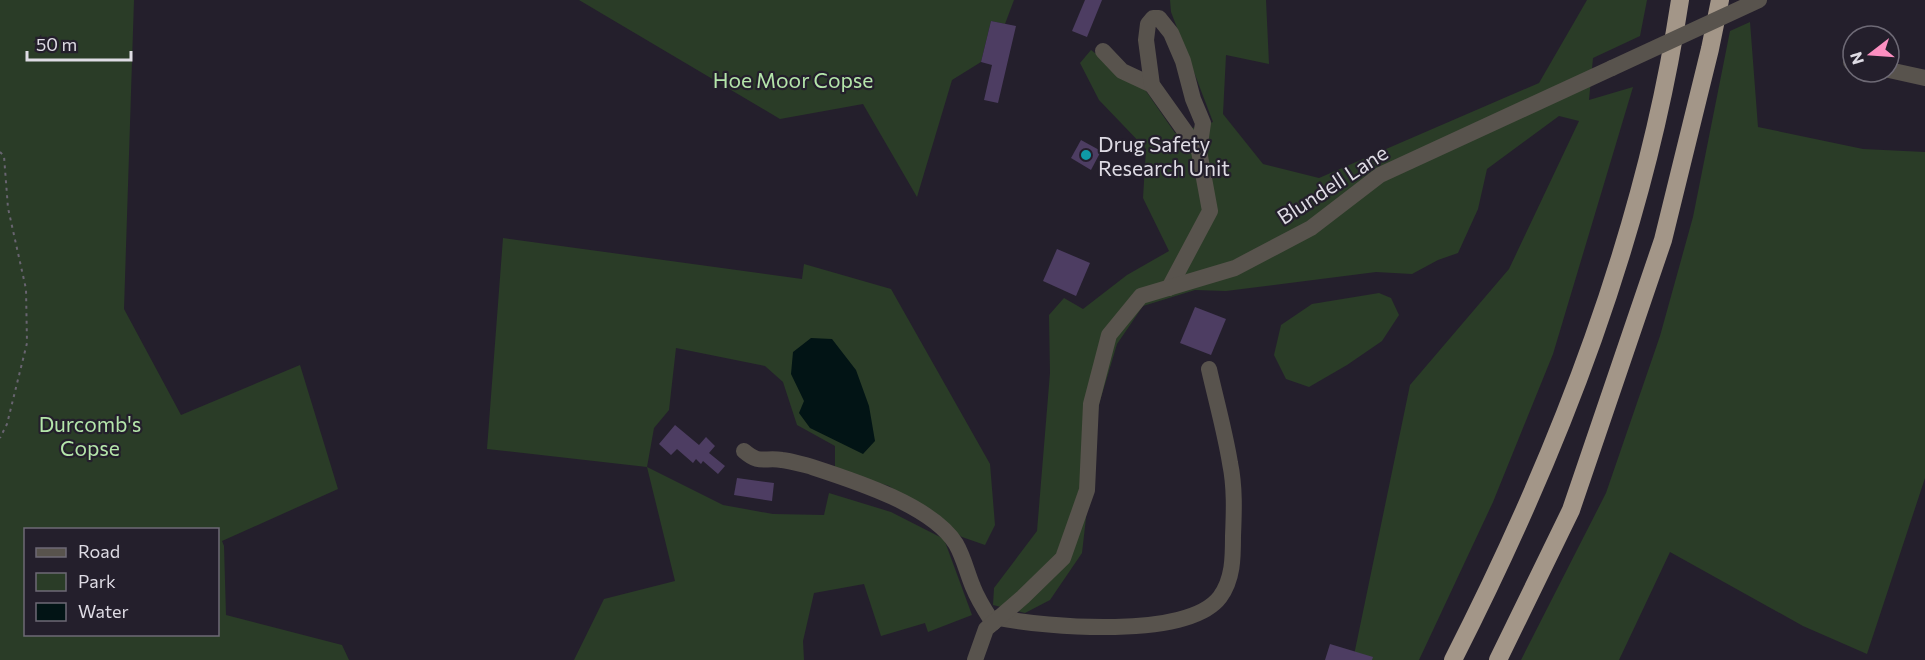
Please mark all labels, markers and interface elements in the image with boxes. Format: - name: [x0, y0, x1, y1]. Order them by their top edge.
- scale bar: [27, 24, 130, 62]
- north arrow: [1841, 24, 1901, 84]
- text: 50 m: [36, 33, 77, 55]
- text: N: [1845, 50, 1867, 67]
- park label: Hoe Moor Copse: [713, 67, 873, 92]
- place label: Drug Safety Research Unit: [1098, 131, 1230, 180]
- street label: Blundell Lane: [1272, 139, 1392, 229]
- marker: Drug Safety Research Unit: [1079, 148, 1093, 162]
- park label: Durcomb's Copse: [39, 411, 141, 460]
- legend: [24, 528, 219, 636]
- text: Road: [78, 540, 120, 562]
- text: Park: [78, 570, 116, 592]
- text: Water: [78, 600, 129, 622]

